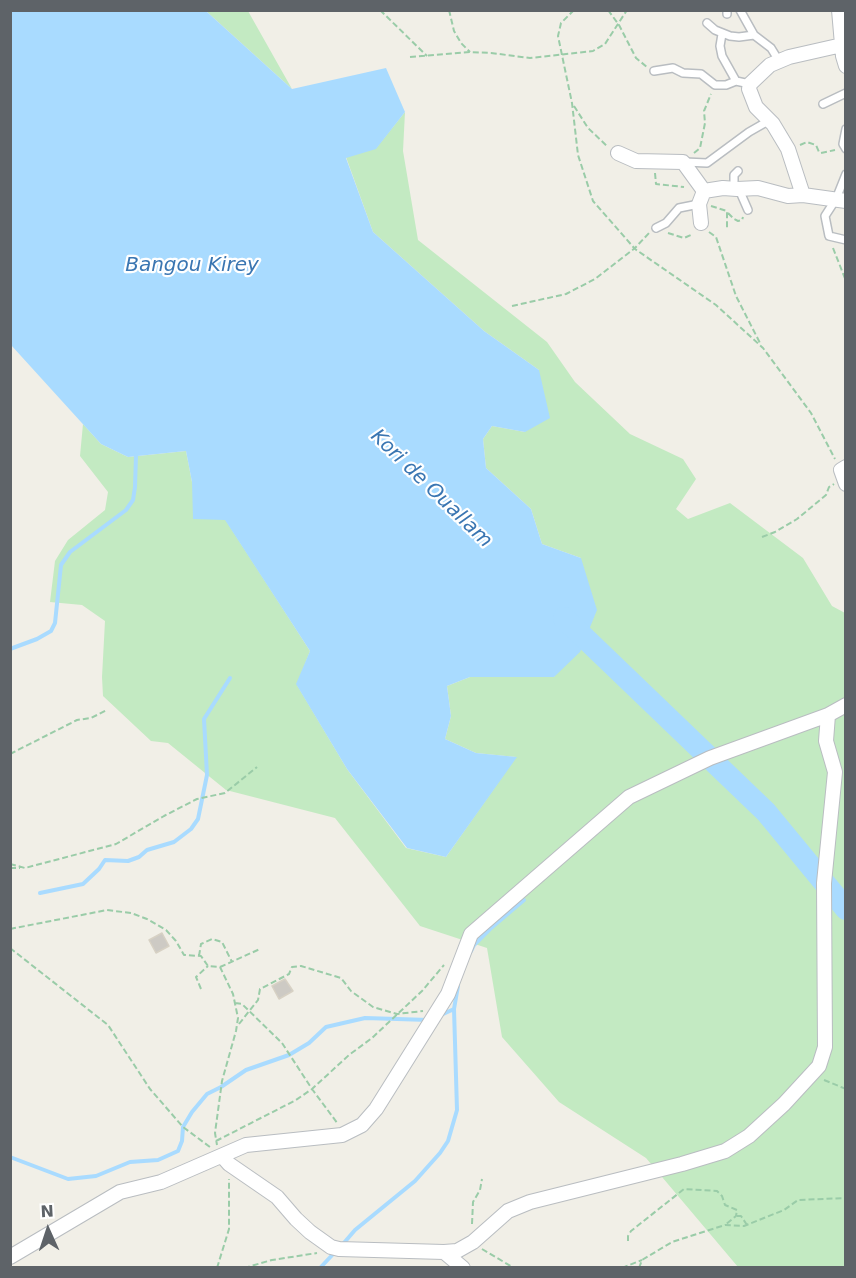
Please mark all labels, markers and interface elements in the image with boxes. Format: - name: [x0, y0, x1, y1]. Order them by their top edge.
- water label: Bangou Kirey: [125, 254, 259, 278]
- water label: Kori de Ouallam: [365, 425, 497, 553]
- north arrow: [18, 1200, 78, 1260]
- text: N: [40, 1202, 54, 1221]

